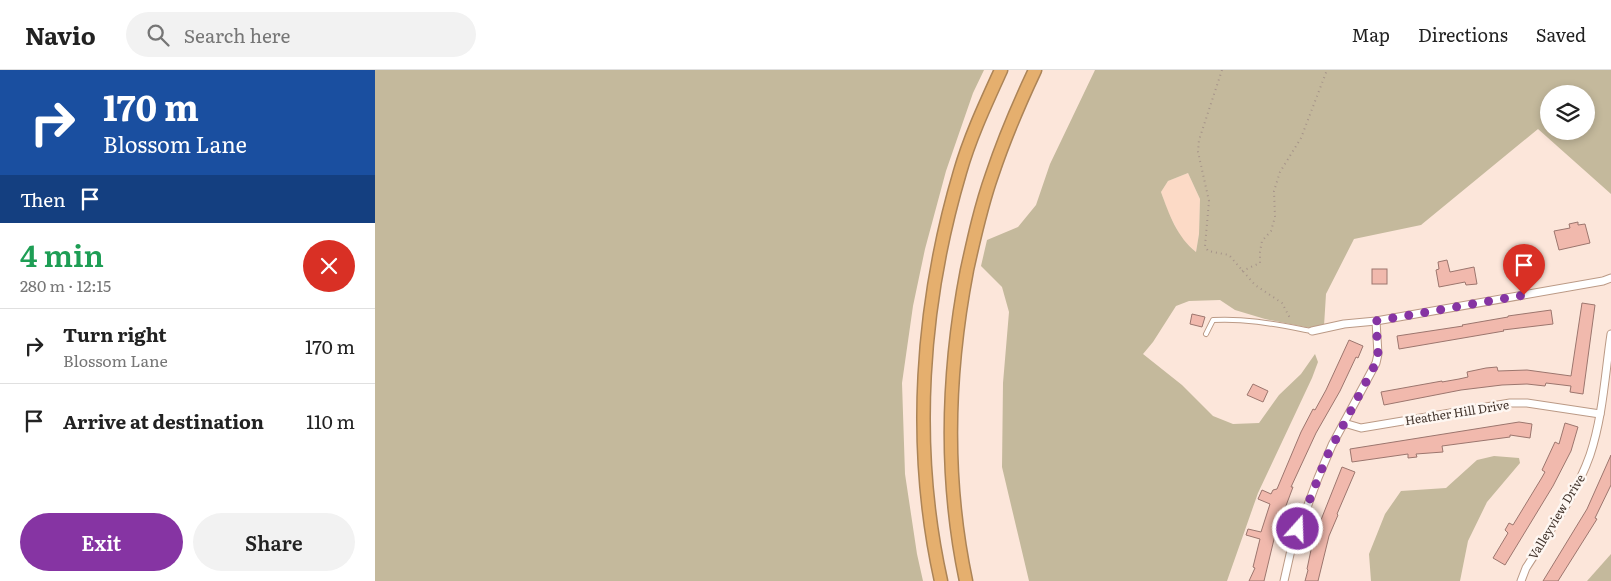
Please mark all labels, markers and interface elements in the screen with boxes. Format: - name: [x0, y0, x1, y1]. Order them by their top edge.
- search box: [126, 12, 476, 57]
- text: Navio: [25, 17, 96, 52]
- icon: search: [144, 21, 172, 49]
- text: Search here: [184, 21, 290, 49]
- text: Map: [1352, 21, 1390, 48]
- text: Directions: [1418, 21, 1508, 48]
- text: Saved: [1536, 21, 1586, 48]
- text: 170 m: [103, 80, 199, 132]
- map controls: [1540, 85, 1595, 140]
- button: layers: [1540, 85, 1595, 140]
- icon: right: [20, 90, 85, 155]
- text: Blossom Lane: [103, 127, 247, 160]
- text: Then: [20, 185, 66, 213]
- icon: arrive: [76, 185, 104, 213]
- text: 4 min: [20, 232, 104, 276]
- button: close: [303, 240, 355, 292]
- pin: [1503, 244, 1545, 295]
- icon: arrive: [1510, 251, 1538, 279]
- text: 280 m · 12:15: [20, 273, 111, 297]
- text: Turn right: [63, 320, 167, 348]
- icon: right: [20, 332, 48, 360]
- text: 170 m: [305, 332, 355, 360]
- text: Blossom Lane: [63, 348, 168, 372]
- street label: Heather Hill Drive: [1403, 395, 1510, 429]
- icon: arrive: [20, 407, 48, 435]
- text: Arrive at destination: [63, 407, 264, 435]
- text: 110 m: [306, 407, 355, 435]
- street label: Valleyview Drive: [1523, 470, 1589, 563]
- position arrow: [1271, 502, 1323, 554]
- button: Exit: [20, 513, 183, 571]
- button: Share: [193, 513, 355, 571]

